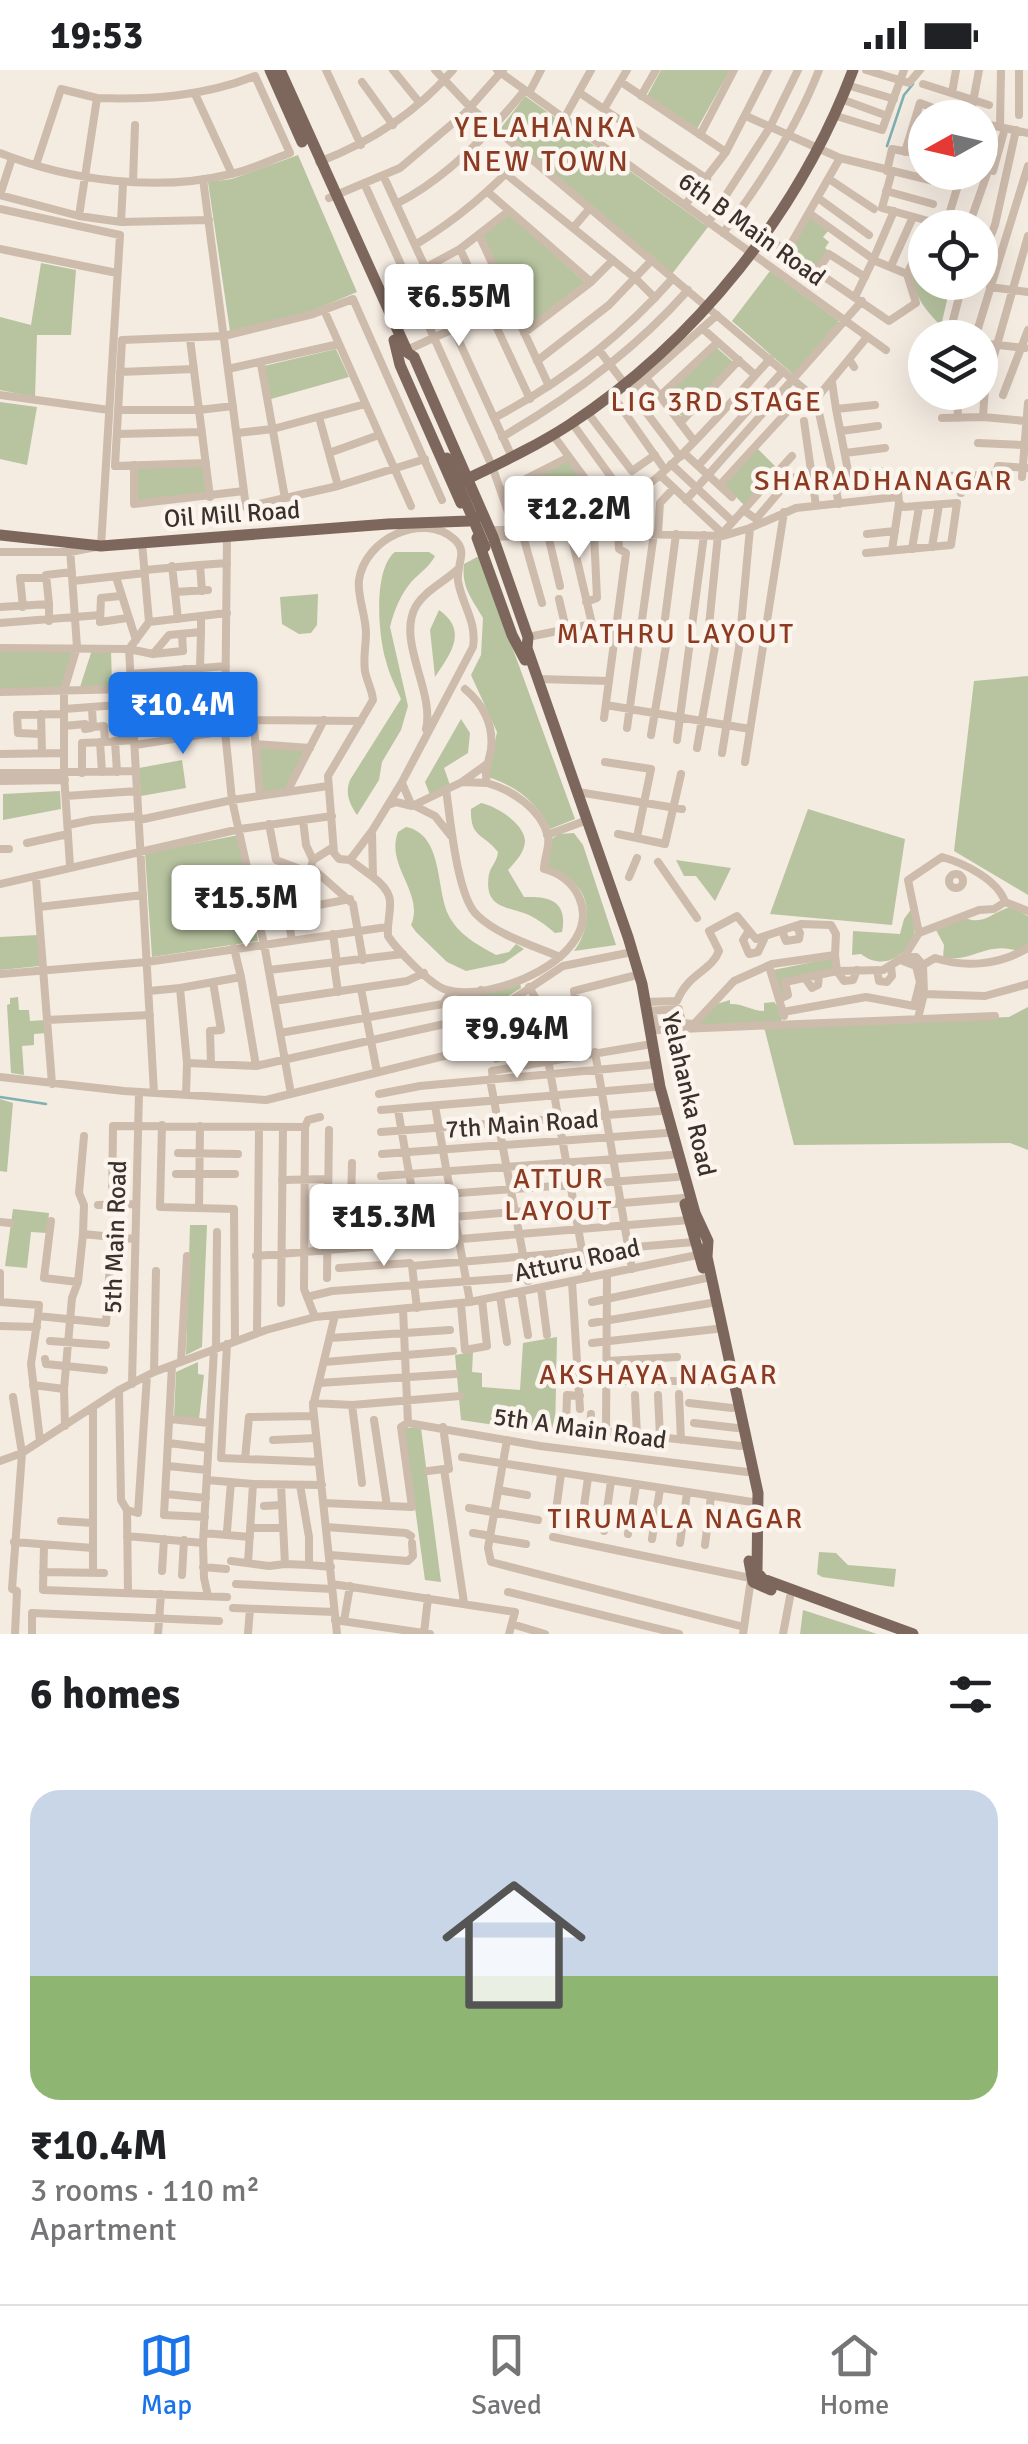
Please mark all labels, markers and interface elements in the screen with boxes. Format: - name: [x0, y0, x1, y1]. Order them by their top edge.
- text: 19:53: [50, 12, 143, 59]
- north arrow: [908, 100, 998, 190]
- map controls: [908, 100, 998, 410]
- district label: YELAHANKA NEW TOWN: [454, 109, 638, 180]
- street label: 6th B Main Road: [672, 165, 832, 293]
- button: locate: [908, 210, 998, 300]
- pin: ₹6.55M: [378, 264, 540, 349]
- text: ₹6.55M: [407, 277, 511, 316]
- button: layers: [908, 320, 998, 410]
- district label: LIG 3RD STAGE: [611, 385, 823, 419]
- district label: SHARADHANAGAR: [754, 464, 1014, 498]
- pin: ₹12.2M: [498, 476, 660, 561]
- text: ₹12.2M: [527, 489, 631, 528]
- street label: Oil Mill Road: [163, 494, 301, 534]
- district label: MATHRU LAYOUT: [556, 617, 796, 651]
- pin: ₹10.4M: [102, 672, 264, 757]
- text: ₹10.4M: [131, 685, 235, 724]
- pin: ₹15.5M: [165, 865, 327, 950]
- text: ₹15.5M: [194, 878, 298, 917]
- pin: ₹9.94M: [436, 996, 598, 1081]
- text: ₹9.94M: [465, 1009, 569, 1048]
- street label: Yelahanka Road: [655, 1009, 723, 1179]
- street label: 7th Main Road: [444, 1103, 600, 1145]
- street label: 5th Main Road: [97, 1160, 133, 1314]
- district label: ATTUR LAYOUT: [504, 1162, 614, 1228]
- pin: ₹15.3M: [303, 1184, 465, 1269]
- text: ₹15.3M: [332, 1197, 436, 1236]
- street label: Atturu Road: [511, 1232, 643, 1288]
- district label: AKSHAYA NAGAR: [539, 1358, 779, 1392]
- street label: 5th A Main Road: [491, 1401, 669, 1455]
- district label: TIRUMALA NAGAR: [547, 1502, 805, 1536]
- icon: filters: [943, 1667, 998, 1722]
- text: 6 homes: [30, 1669, 180, 1720]
- icon: home: [424, 1855, 604, 2035]
- text: ₹10.4M: [30, 2120, 168, 2171]
- text: 3 rooms · 110 m²: [30, 2171, 260, 2210]
- text: Apartment: [30, 2210, 177, 2249]
- tab: Map: [139, 2328, 194, 2422]
- tab: Saved: [471, 2328, 542, 2422]
- tab: Home: [819, 2328, 889, 2422]

